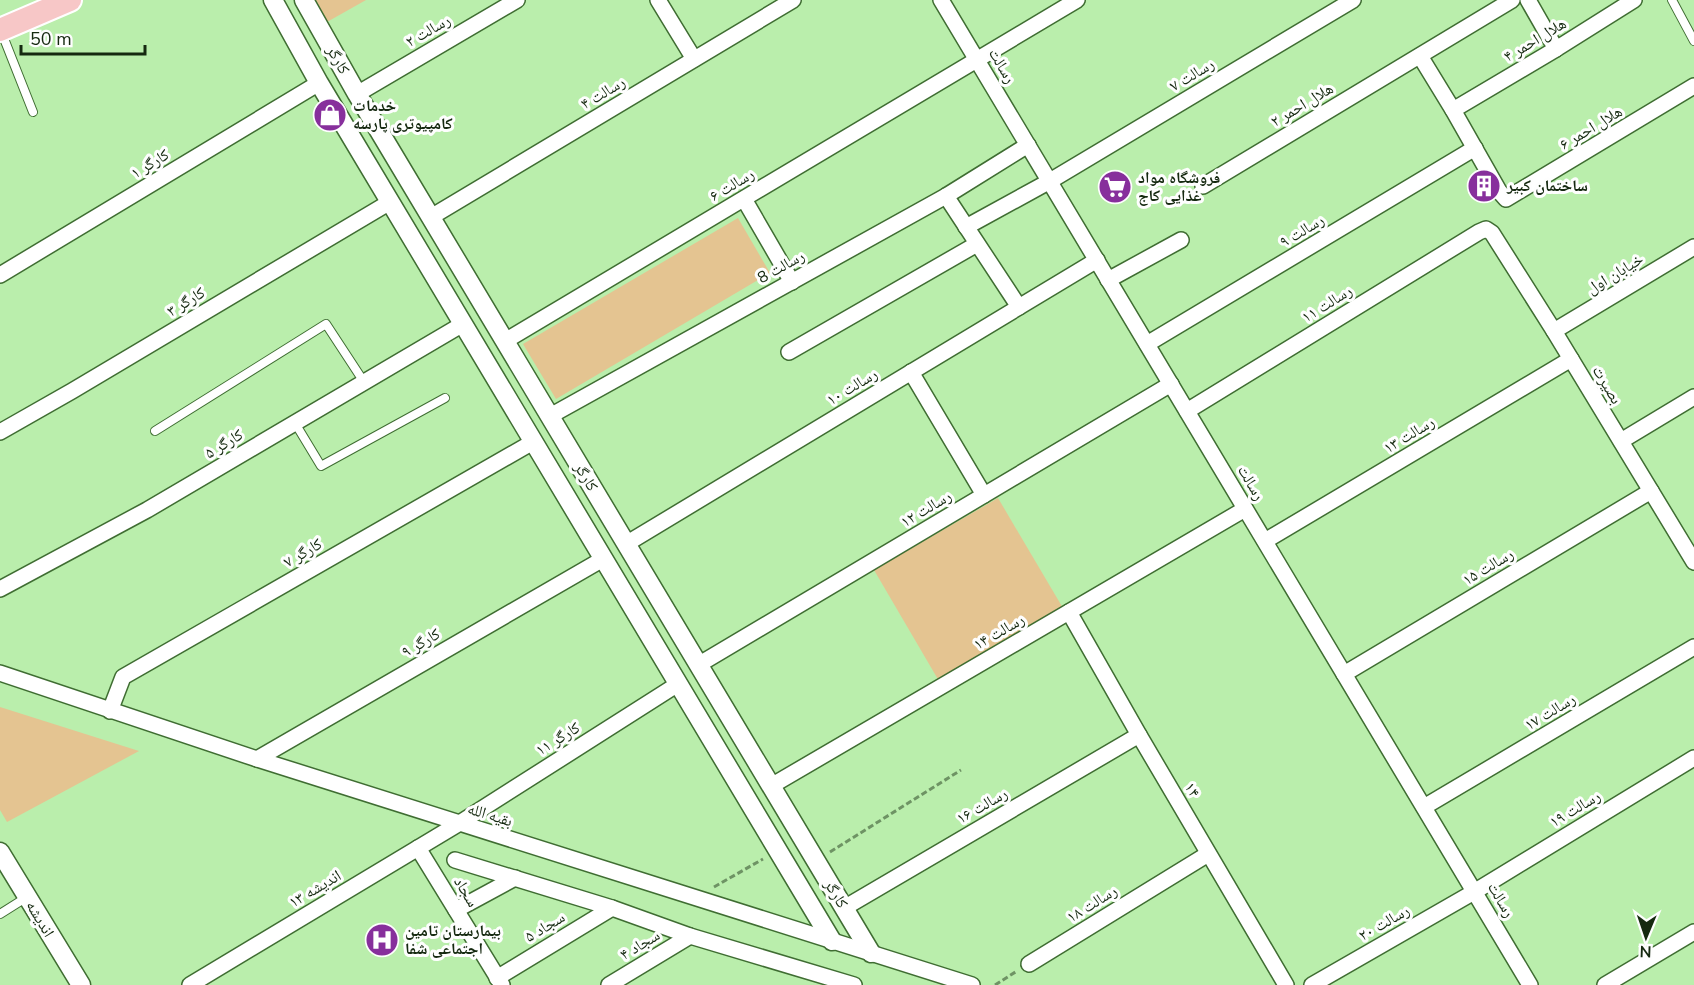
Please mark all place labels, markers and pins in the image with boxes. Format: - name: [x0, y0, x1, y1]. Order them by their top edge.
- place label: خدمات کامپیوتری پارسه: [353, 95, 453, 135]
- shop icon: خدمات کامپیوتری پارسه: [312, 97, 348, 133]
- place label: فروشگاه مواد غذایی کاج: [1138, 167, 1221, 207]
- building icon: ساختمان کبیر: [1466, 168, 1502, 204]
- supermarket icon: فروشگاه مواد غذایی کاج: [1097, 169, 1133, 205]
- place label: ساختمان کبیر: [1506, 175, 1588, 197]
- place label: بیمارستان تامین اجتماعی شفا: [405, 920, 501, 960]
- hospital icon: بیمارستان تامین اجتماعی شفا: [364, 922, 400, 958]

